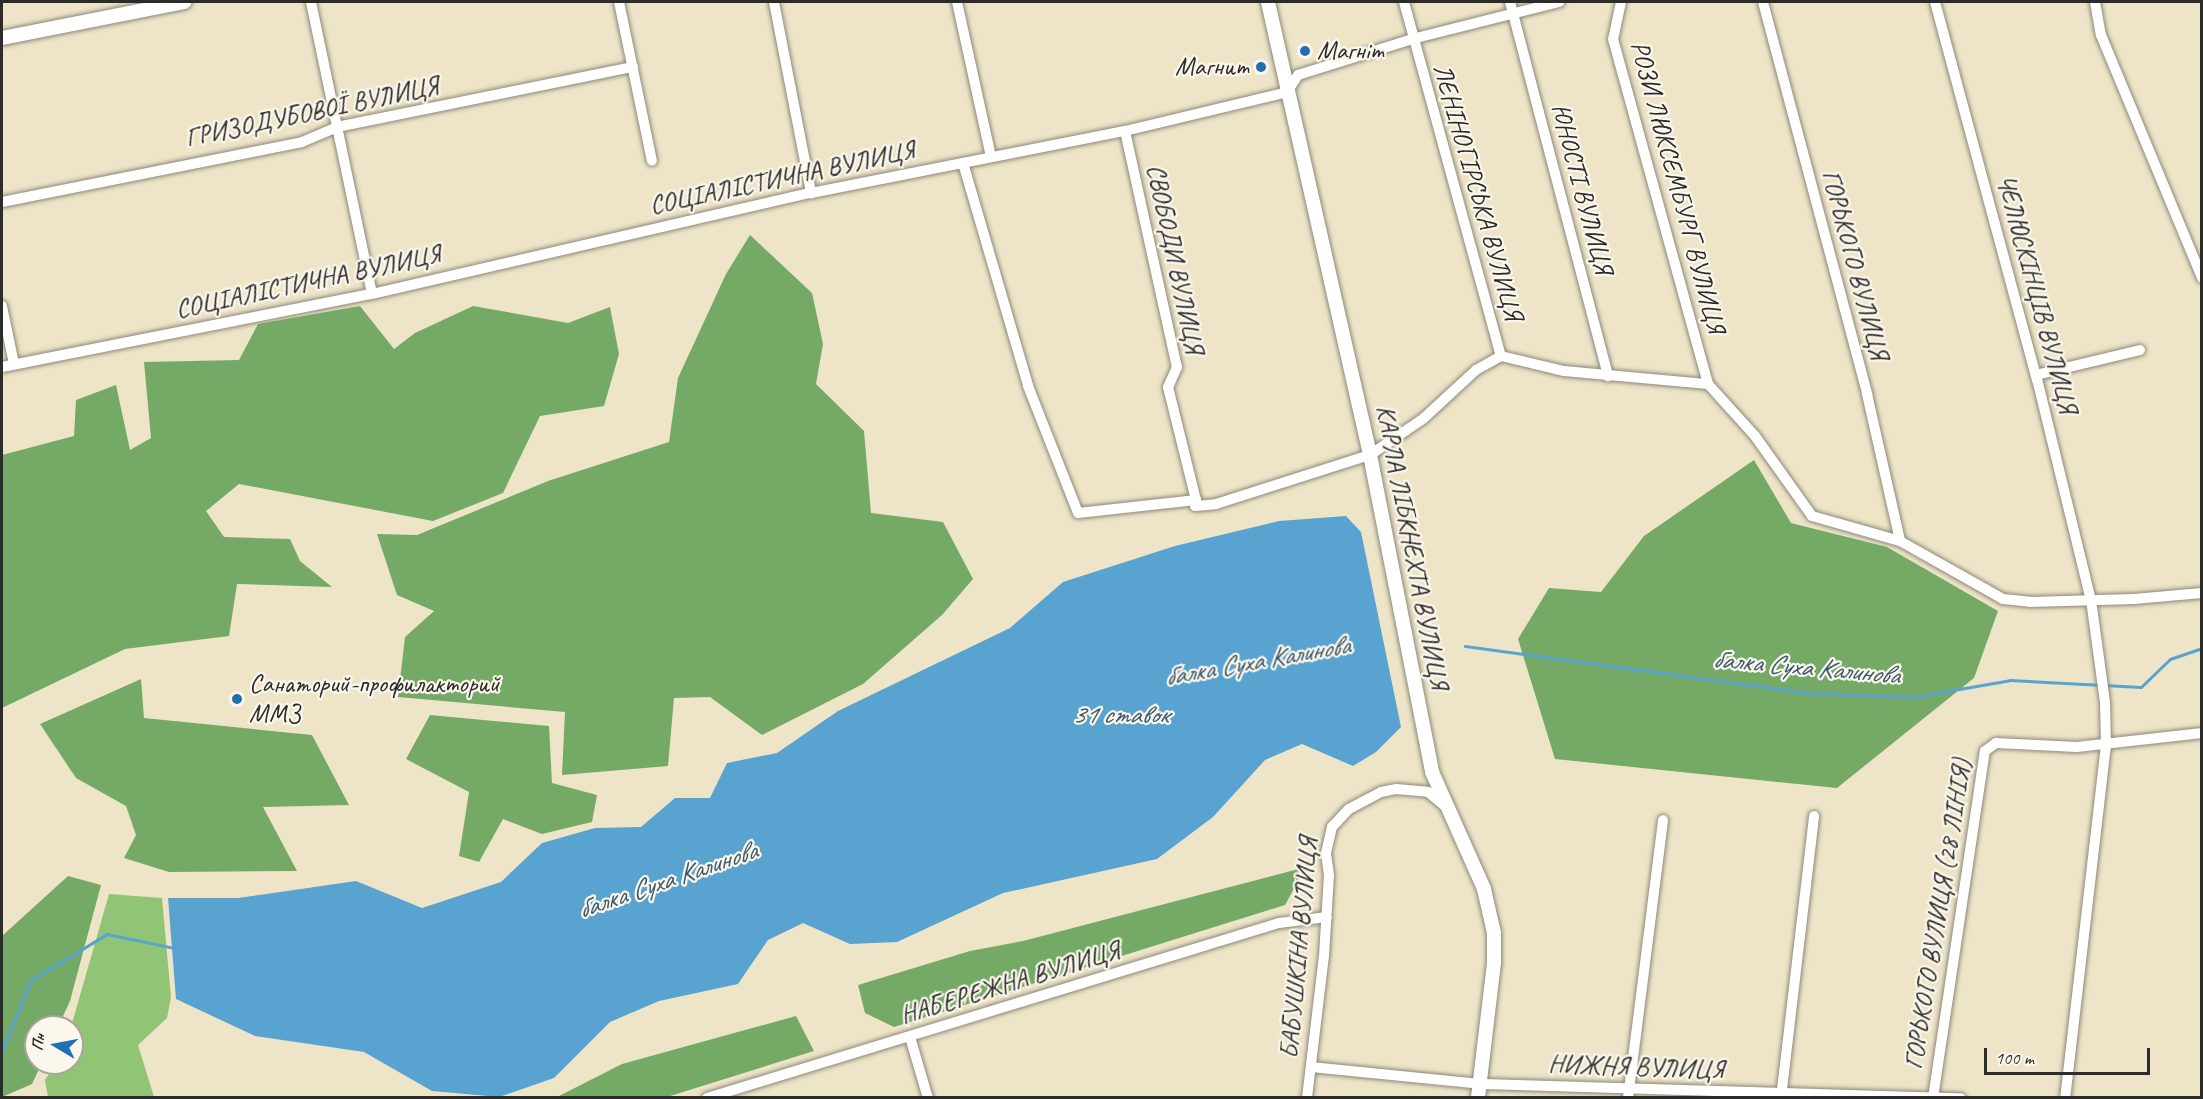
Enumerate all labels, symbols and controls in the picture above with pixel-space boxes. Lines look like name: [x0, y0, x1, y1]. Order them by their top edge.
place label: Магніт: [1317, 35, 1383, 67]
street label: РОЗИ ЛЮКСЕМБУРГ ВУЛИЦЯ: [1624, 39, 1732, 335]
marker: Магніт: [1298, 44, 1312, 58]
place label: Магнит: [1175, 51, 1249, 83]
marker: Магнит: [1254, 60, 1268, 74]
street label: ЛЕНІНОГІРСЬКА ВУЛИЦЯ: [1427, 61, 1529, 323]
street label: ГРИЗОДУБОВОЇ ВУЛИЦЯ: [183, 70, 441, 154]
street label: ЮНОСТІ ВУЛИЦЯ: [1544, 100, 1620, 278]
street label: СОЦІАЛІСТИЧНА ВУЛИЦЯ: [647, 135, 917, 221]
street label: СВОБОДИ ВУЛИЦЯ: [1140, 161, 1210, 357]
street label: ГОРЬКОГО ВУЛИЦЯ: [1815, 167, 1895, 363]
street label: ЧЕЛЮСКІНЦІВ ВУЛИЦЯ: [1990, 171, 2084, 417]
street label: СОЦІАЛІСТИЧНА ВУЛИЦЯ: [173, 239, 443, 325]
street label: КАРЛА ЛІБКНЕХТА ВУЛИЦЯ: [1369, 403, 1455, 691]
water label: балка Суха Калинова: [1160, 628, 1354, 694]
water label: балка Суха Калинова: [1709, 642, 1903, 692]
place label: Санаторий-профилакторий ММЗ: [249, 668, 499, 730]
marker: Санаторий-профилакторий ММЗ: [230, 692, 244, 706]
water label: 31 ставок: [1072, 699, 1168, 731]
street label: ГОРЬКОГО ВУЛИЦЯ (28 ЛIНIЯ): [1898, 757, 1978, 1071]
water label: балка Суха Калинова: [571, 833, 763, 927]
street label: БАБУШКІНА ВУЛИЦЯ: [1274, 837, 1324, 1059]
street label: НАБЕРЕЖНА ВУЛИЦЯ: [898, 935, 1122, 1031]
north arrow: [24, 1015, 84, 1075]
text: Пн: [27, 1032, 50, 1052]
scale bar: [1987, 1036, 2154, 1074]
text: 100 m: [1995, 1047, 2034, 1069]
street label: НИЖНЯ ВУЛИЦЯ: [1548, 1048, 1724, 1086]

